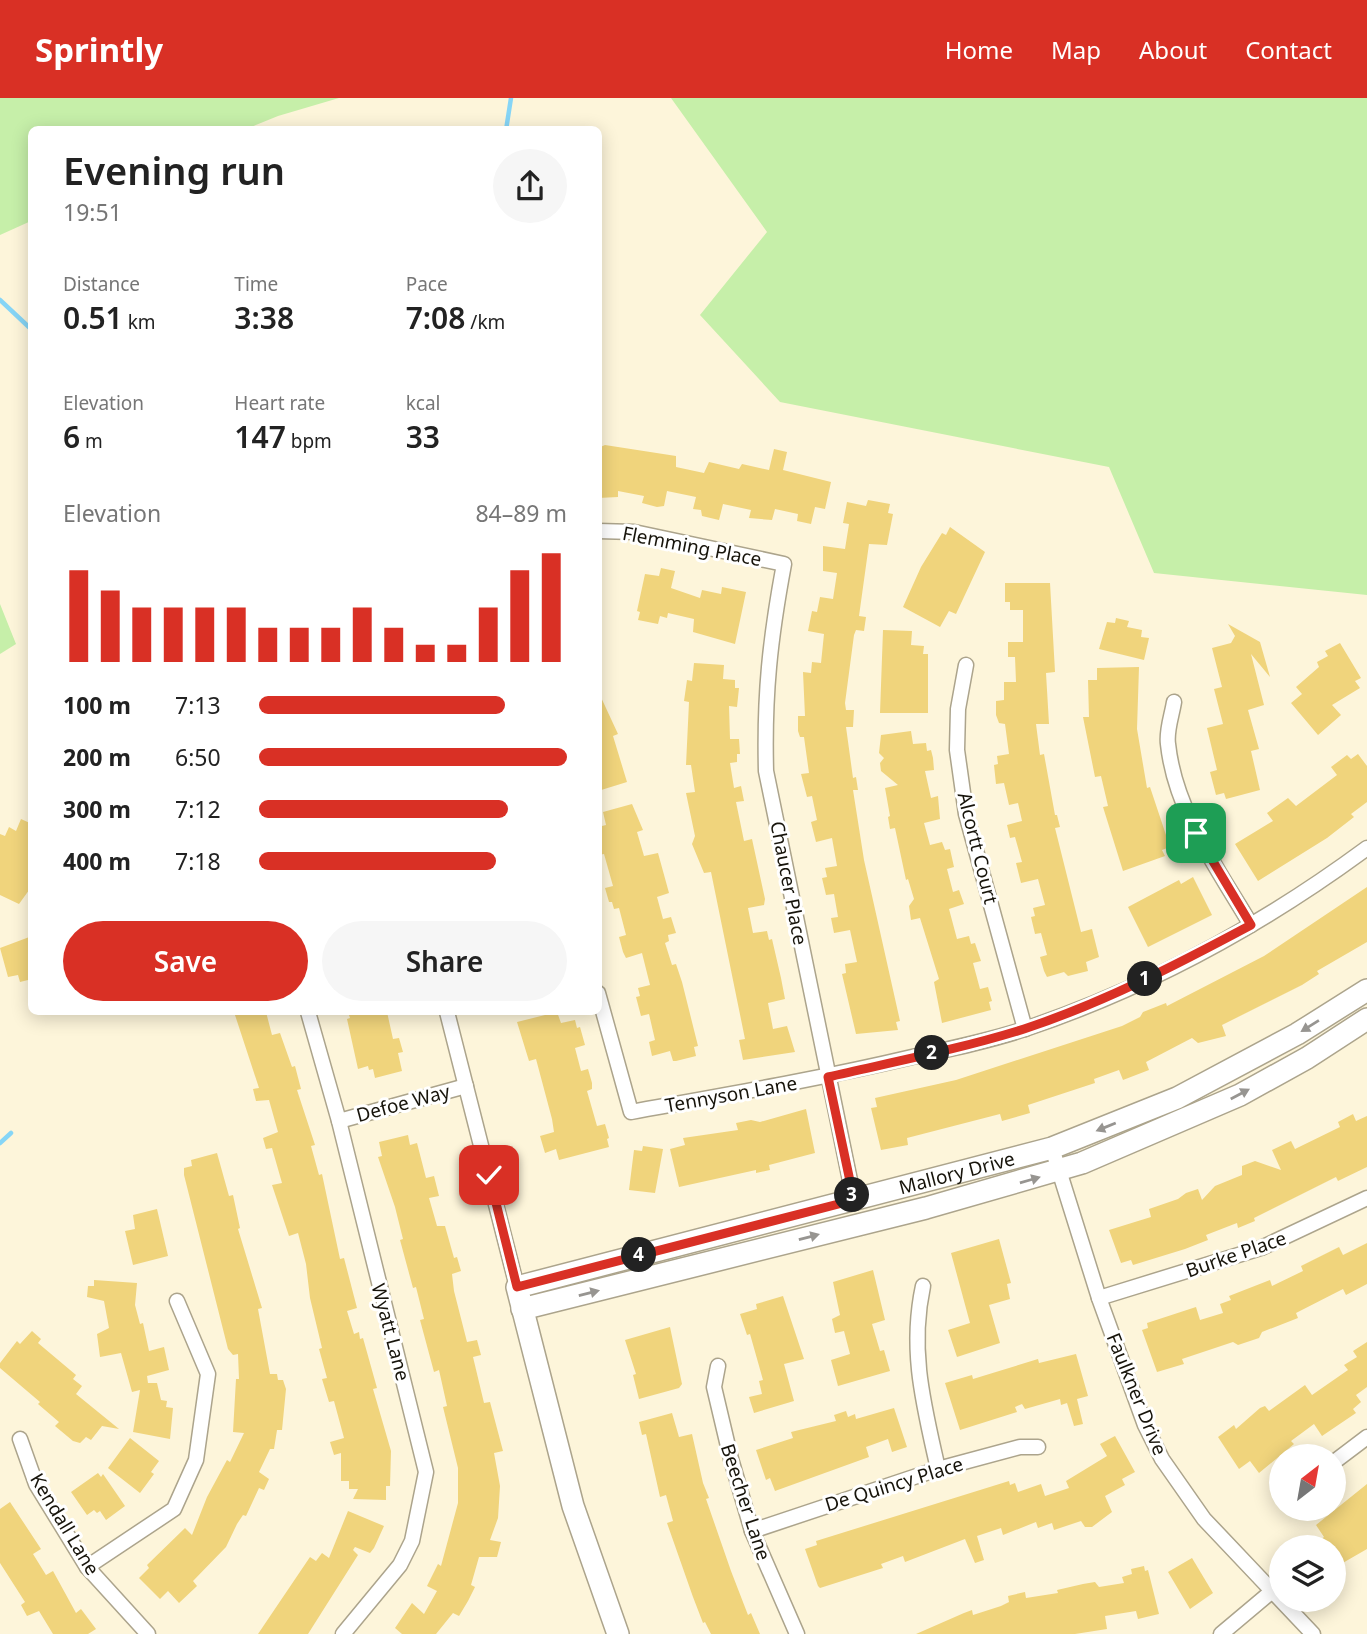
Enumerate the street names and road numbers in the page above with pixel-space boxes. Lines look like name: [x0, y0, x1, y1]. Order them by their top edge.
street label: Flemming Place: [620, 520, 764, 572]
street label: Alcortt Court: [952, 789, 1004, 907]
street label: Chaucer Place: [764, 819, 814, 947]
street label: Tennyson Lane: [663, 1070, 799, 1118]
street label: Defoe Way: [353, 1078, 453, 1128]
street label: Mallory Drive: [896, 1145, 1017, 1200]
street label: Burke Place: [1182, 1225, 1290, 1283]
street label: Wyatt Lane: [366, 1280, 416, 1384]
street label: Faulkner Drive: [1101, 1329, 1173, 1459]
street label: Beecher Lane: [715, 1440, 777, 1564]
street label: De Quincy Place: [822, 1451, 966, 1517]
street label: Kendall Lane: [24, 1468, 106, 1580]

